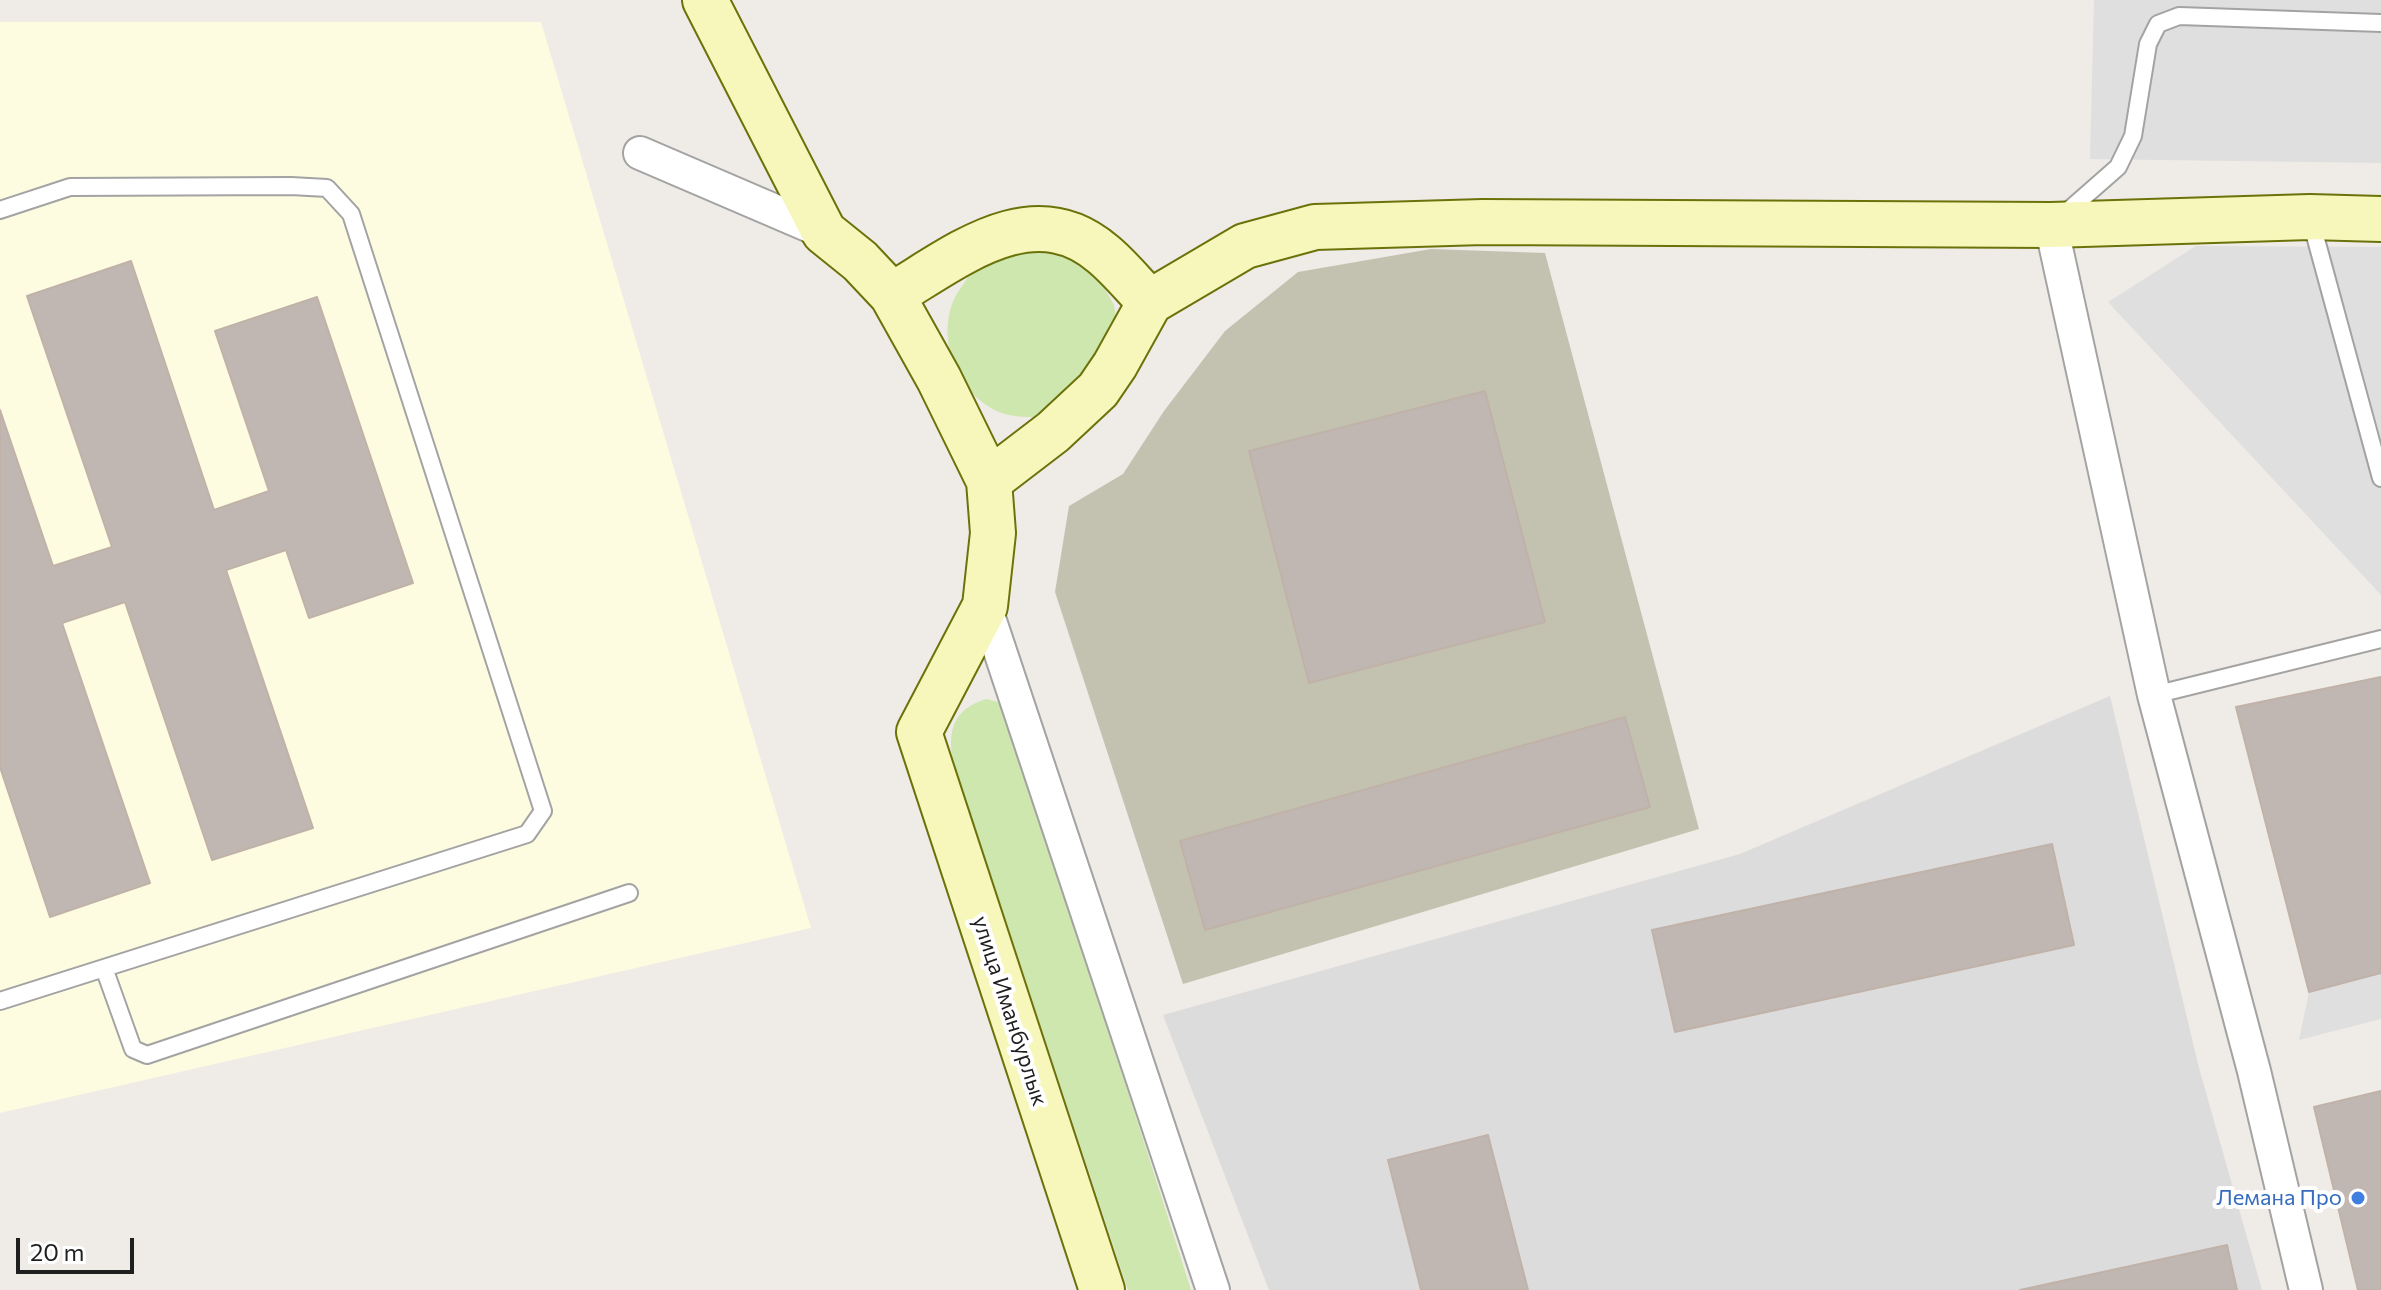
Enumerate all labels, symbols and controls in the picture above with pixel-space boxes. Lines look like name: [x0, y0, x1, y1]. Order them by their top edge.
street label: улица Иманбурлык: [967, 913, 1053, 1109]
place label: Лемана Про: [2216, 1185, 2342, 1211]
marker: Лемана Про: [2349, 1189, 2367, 1207]
scale bar: [20, 1222, 138, 1272]
text: 20 m: [30, 1237, 84, 1266]

